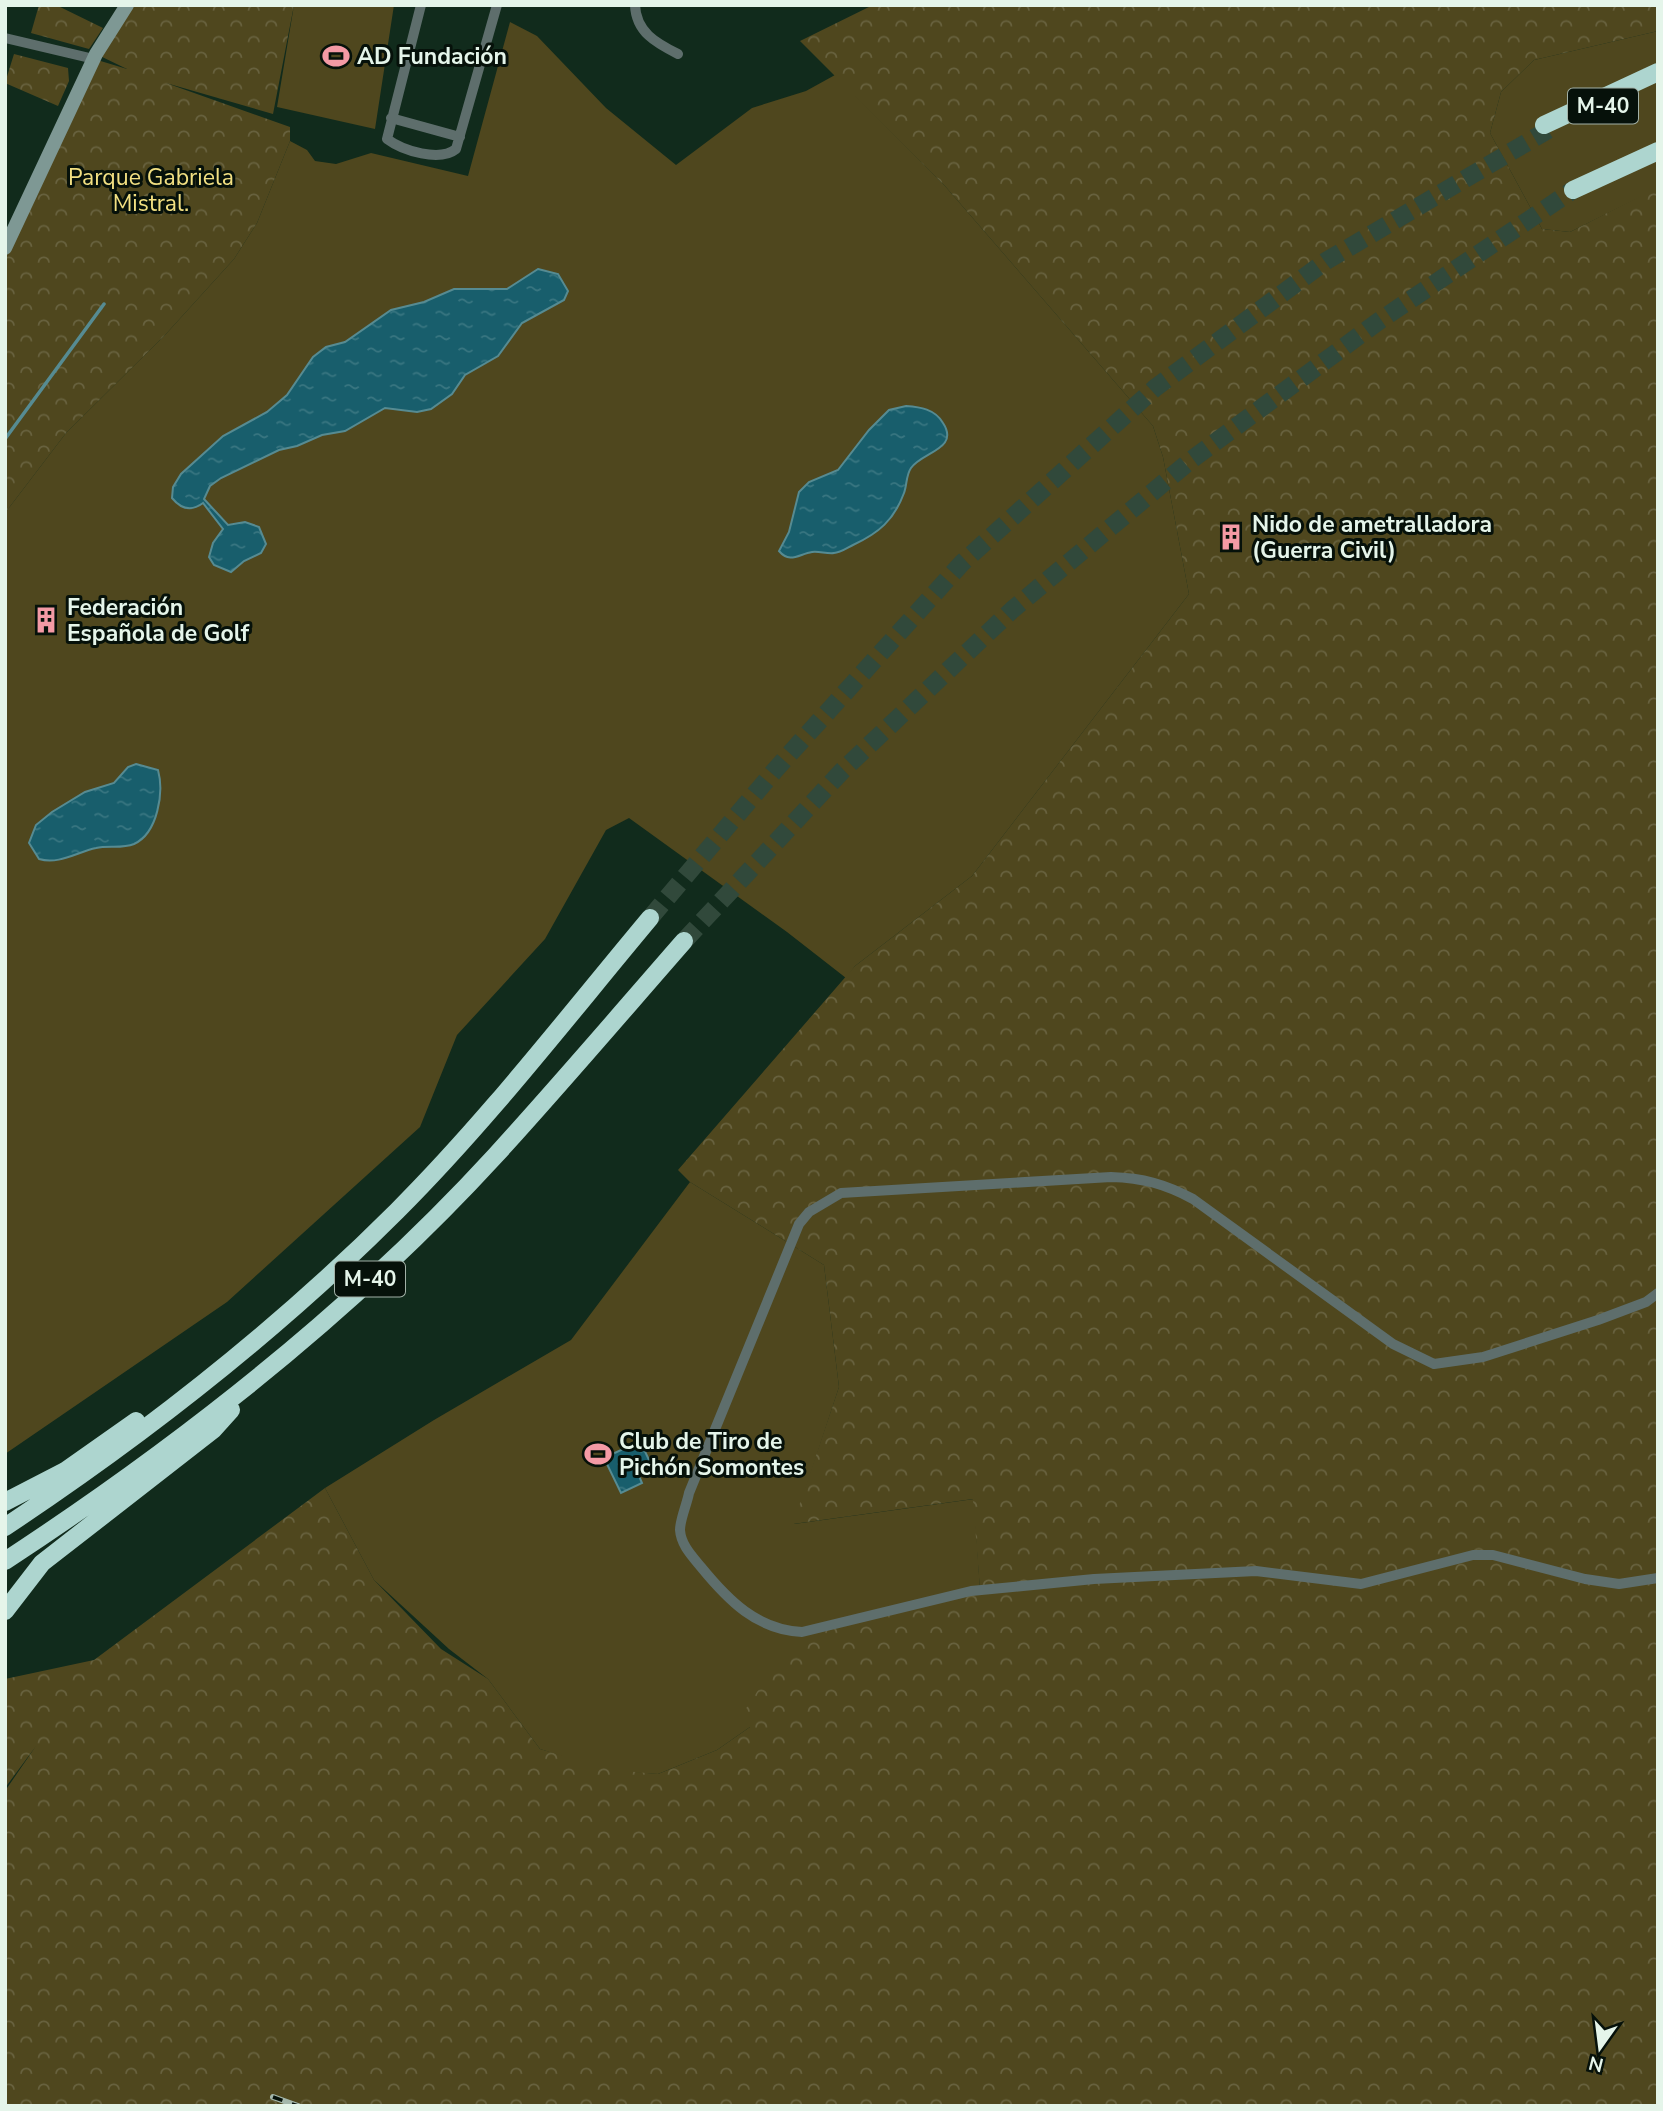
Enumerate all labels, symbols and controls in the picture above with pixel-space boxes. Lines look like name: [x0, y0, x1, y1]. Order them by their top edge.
sports icon: AD Fundación: [321, 41, 351, 71]
place label: AD Fundación: [357, 41, 507, 72]
road number: M-40: [1568, 88, 1638, 124]
park label: Parque Gabriela Mistral.: [68, 162, 234, 219]
place label: Nido de ametralladora (Guerra Civil): [1252, 509, 1492, 566]
building icon: Nido de ametralladora (Guerra Civil): [1216, 522, 1246, 552]
place label: Federación Española de Golf: [67, 592, 250, 649]
building icon: Federación Española de Golf: [31, 605, 61, 635]
road number: M-40: [335, 1262, 405, 1296]
place label: Club de Tiro de Pichón Somontes: [619, 1426, 804, 1483]
sports icon: Club de Tiro de Pichón Somontes: [583, 1439, 613, 1469]
north arrow: [1565, 2013, 1635, 2083]
text: N: [1586, 2049, 1606, 2078]

